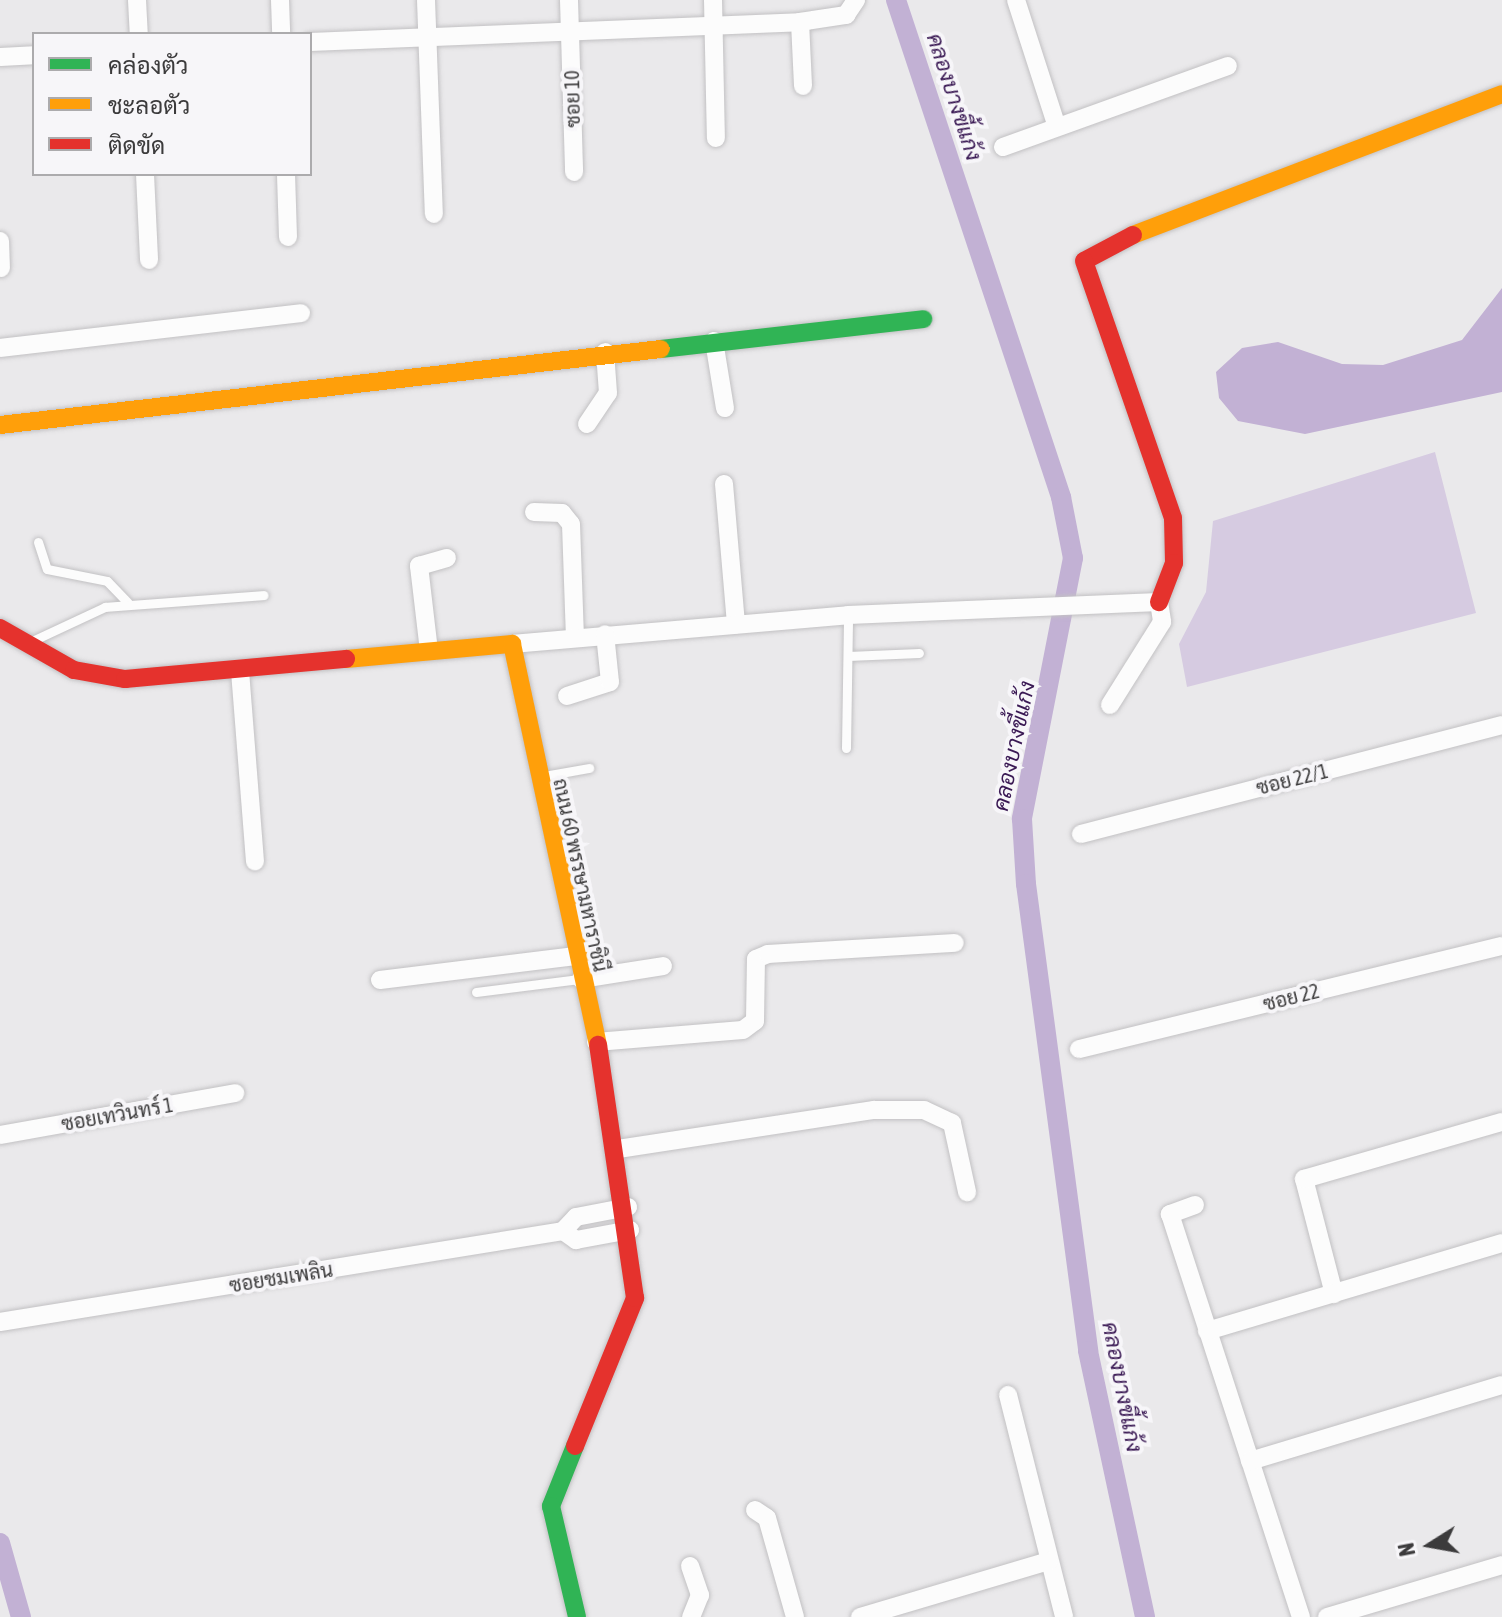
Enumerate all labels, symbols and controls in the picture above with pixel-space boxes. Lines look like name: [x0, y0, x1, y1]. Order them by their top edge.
water label: คลองบางขี้แก้ง: [921, 30, 987, 164]
legend: [32, 32, 312, 176]
text: คล่องตัว: [108, 52, 188, 79]
street label: ซอย 10: [560, 70, 584, 128]
text: ชะลอตัว: [108, 92, 190, 119]
text: ติดขัด: [108, 132, 165, 159]
water label: คลองบางขี้แก้ง: [987, 679, 1041, 813]
street label: ซอย 22/1: [1254, 759, 1330, 799]
street label: ถนน 60 พรรษามหาราชินี: [549, 776, 613, 974]
street label: ซอย 22: [1260, 978, 1322, 1016]
street label: ซอยเทวินทร์ 1: [59, 1092, 175, 1136]
street label: ซอยชมเพลิน: [227, 1257, 335, 1297]
water label: คลองบางขี้แก้ง: [1096, 1320, 1148, 1454]
north arrow: [1390, 1505, 1470, 1585]
text: N: [1392, 1541, 1420, 1558]

